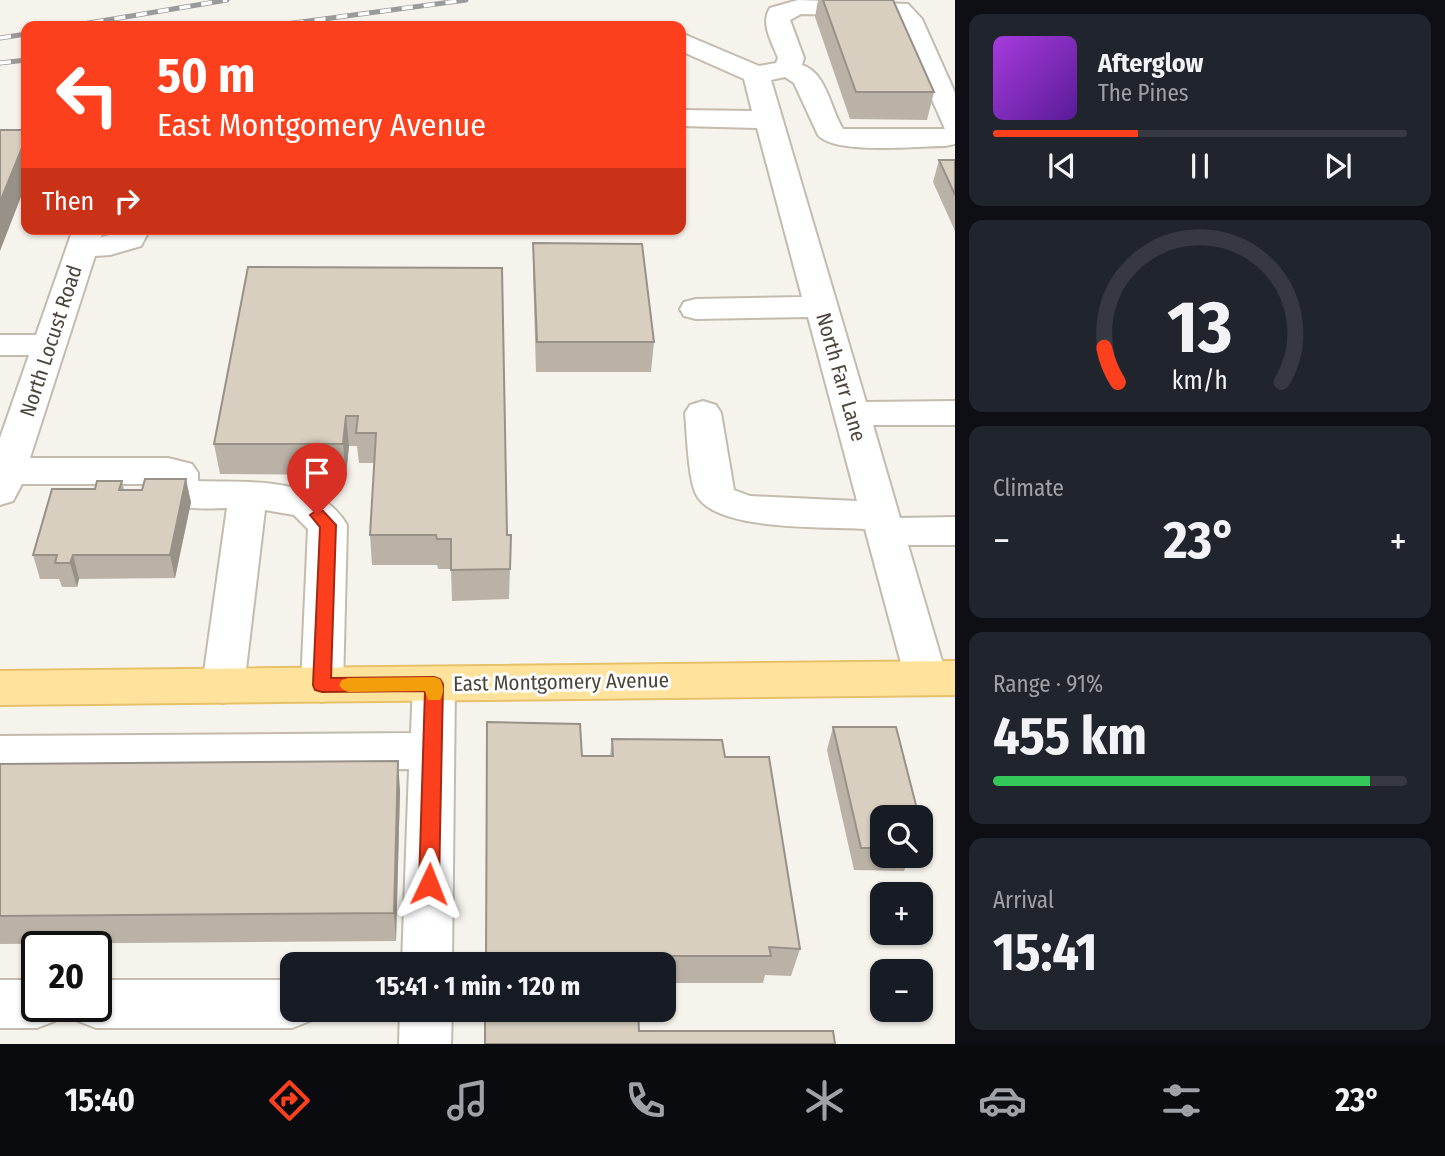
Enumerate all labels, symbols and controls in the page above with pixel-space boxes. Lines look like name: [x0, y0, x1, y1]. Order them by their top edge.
text: 50 m: [157, 46, 255, 105]
text: Afterglow: [1098, 48, 1203, 79]
icon: left: [42, 49, 133, 140]
text: The Pines: [1098, 79, 1189, 107]
text: East Montgomery Avenue: [157, 106, 486, 144]
icon: previous: [1043, 147, 1081, 185]
icon: pause: [1181, 147, 1219, 185]
icon: next: [1319, 147, 1357, 185]
icon: right: [108, 182, 146, 220]
text: Then: [42, 186, 94, 217]
street label: North Locust Road: [14, 262, 88, 420]
text: 13: [1167, 284, 1233, 371]
street label: North Farr Lane: [810, 310, 872, 444]
text: km/h: [1172, 366, 1228, 396]
pin: [287, 443, 347, 515]
icon: arrive: [298, 454, 336, 492]
text: Climate: [993, 474, 1064, 502]
text: 23°: [1163, 509, 1236, 572]
text: −: [993, 518, 1010, 564]
text: +: [1390, 518, 1407, 564]
street label: East Montgomery Avenue: [453, 667, 669, 697]
text: Range · 91%: [993, 670, 1103, 698]
text: 455 km: [993, 705, 1147, 768]
map controls: [870, 805, 933, 1022]
button: search: [870, 805, 933, 868]
position arrow: [392, 847, 466, 921]
button: +: [870, 882, 933, 945]
text: Arrival: [993, 886, 1054, 914]
text: 15:41: [993, 921, 1097, 984]
speed limit sign: 20: [21, 931, 112, 1022]
button: −: [870, 959, 933, 1022]
text: 15:41 · 1 min · 120 m: [376, 971, 580, 1002]
icon: directions: [265, 1076, 314, 1125]
icon: music: [443, 1076, 492, 1125]
icon: phone: [621, 1076, 670, 1125]
icon: climate: [800, 1076, 849, 1125]
icon: car: [978, 1076, 1027, 1125]
icon: filters: [1157, 1076, 1206, 1125]
text: 15:40: [65, 1081, 135, 1119]
text: 23°: [1335, 1081, 1380, 1119]

